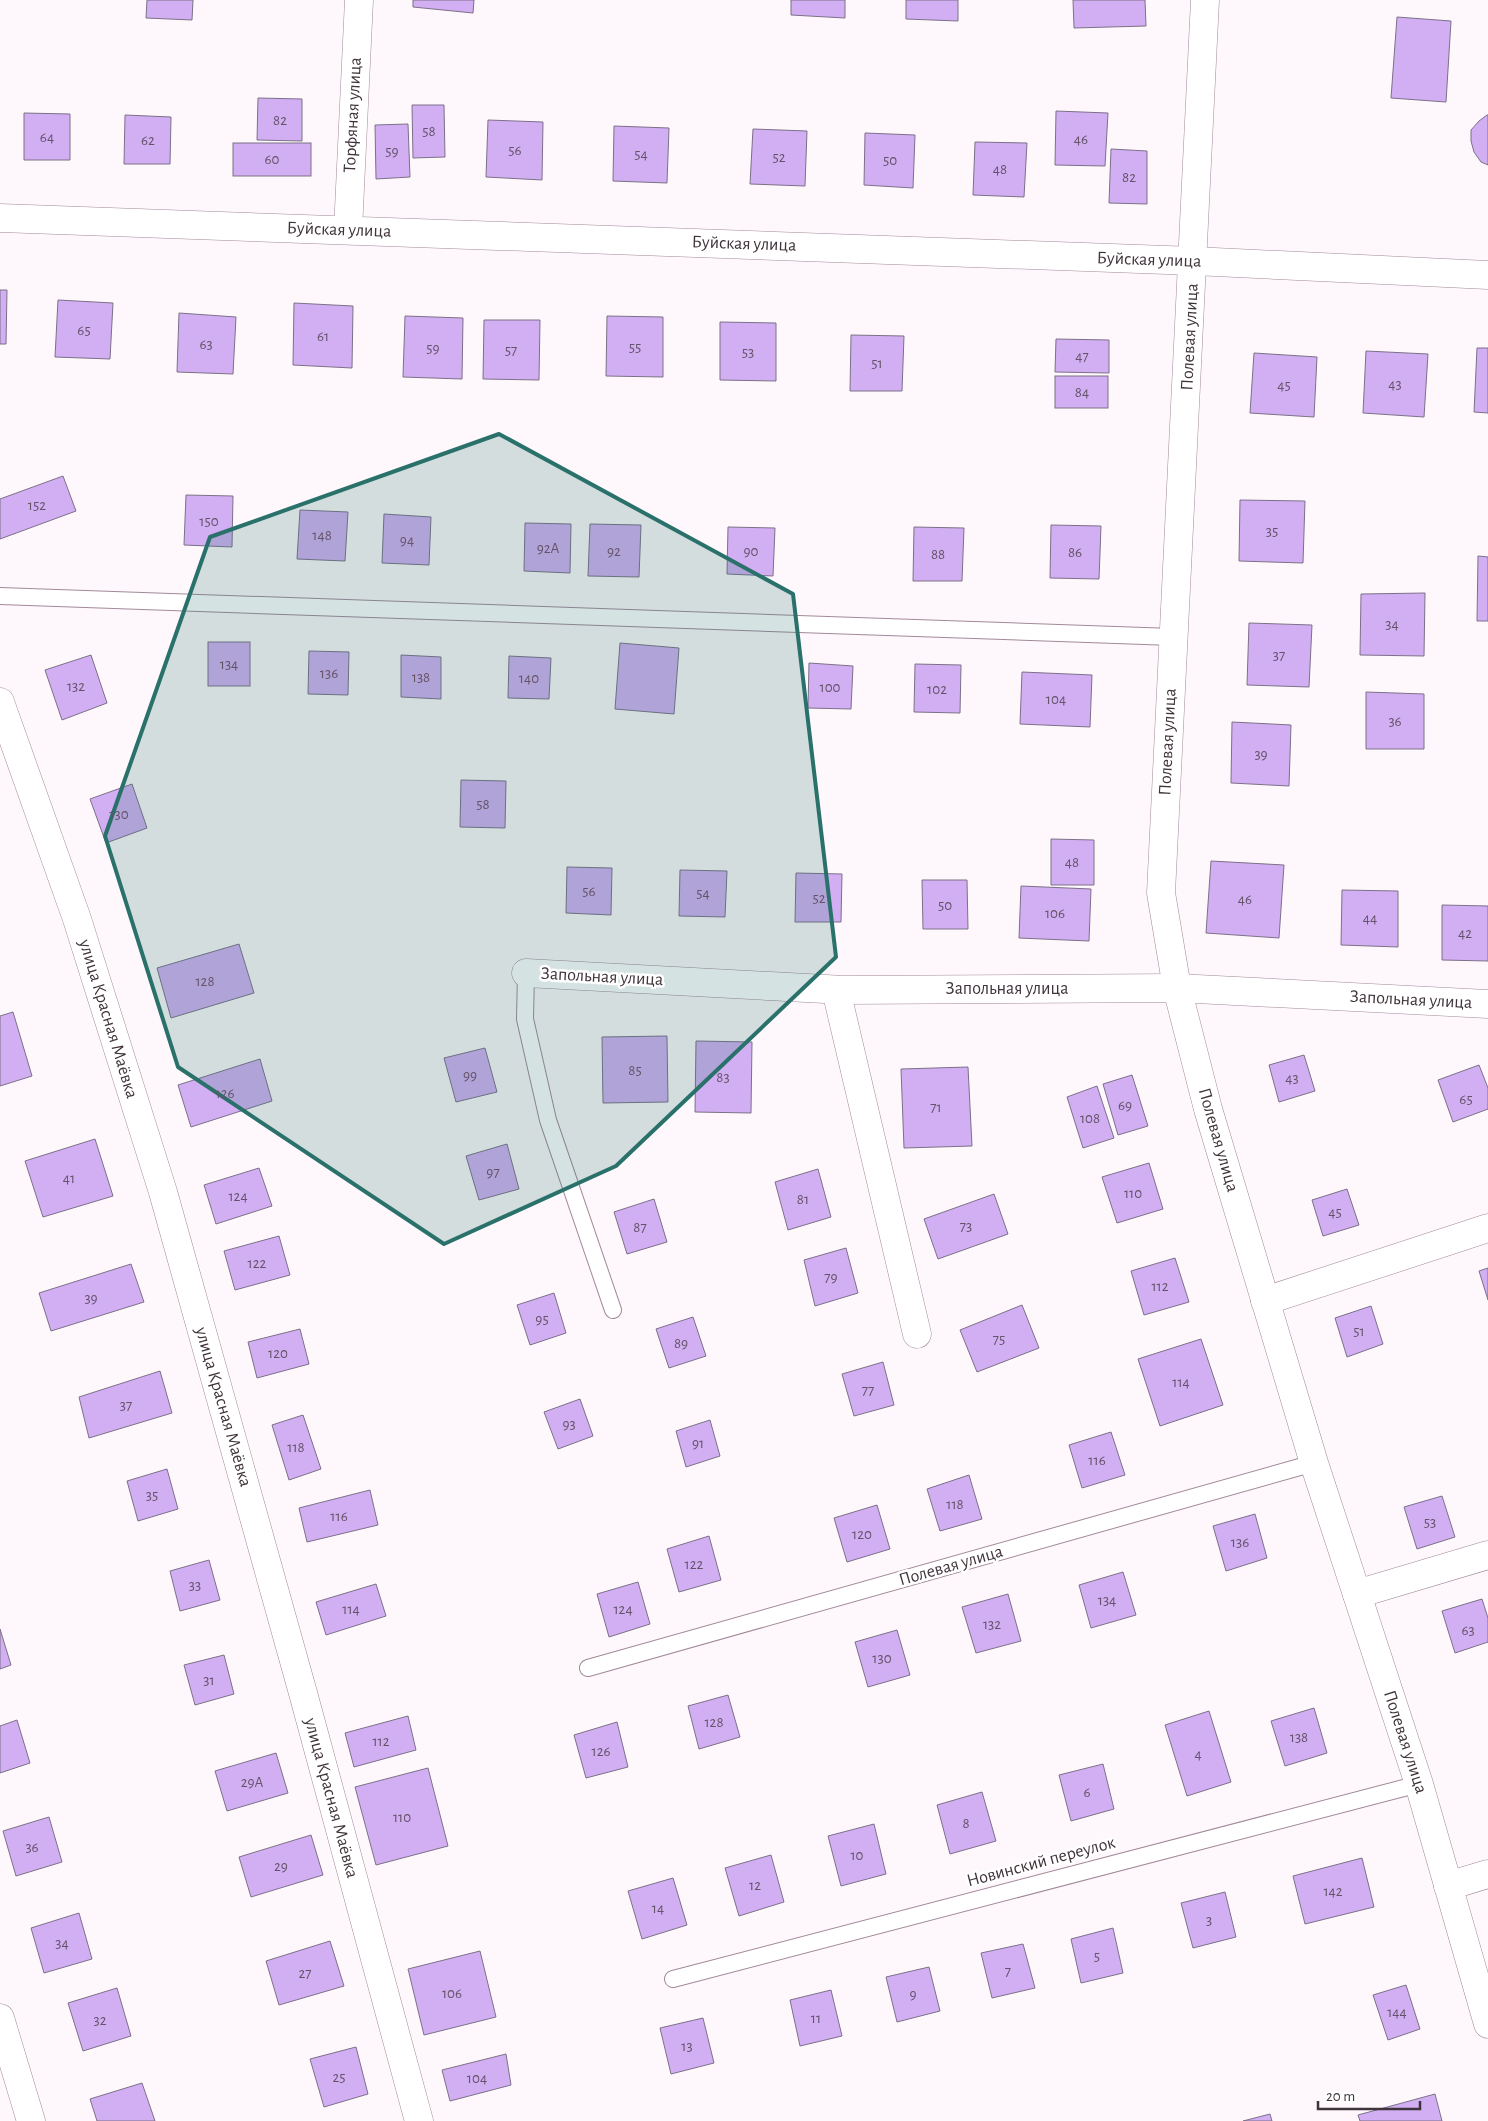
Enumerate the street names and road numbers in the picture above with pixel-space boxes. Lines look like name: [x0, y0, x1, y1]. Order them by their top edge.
street label: Торфяная улица: [341, 57, 365, 173]
street label: Буйская улица: [286, 219, 392, 241]
street label: Буйская улица: [691, 233, 797, 255]
street label: Буйская улица: [1096, 249, 1202, 271]
street label: Полевая улица: [1178, 283, 1202, 391]
street label: Полевая улица: [1156, 688, 1180, 796]
street label: улица Красная Маёвка: [75, 937, 141, 1100]
street label: Запольная улица: [540, 965, 664, 989]
street label: Запольная улица: [946, 980, 1068, 998]
street label: Запольная улица: [1349, 988, 1473, 1012]
street label: Полевая улица: [1195, 1086, 1241, 1194]
street label: улица Красная Маёвка: [191, 1324, 254, 1489]
street label: Полевая улица: [897, 1543, 1005, 1589]
street label: Полевая улица: [1380, 1688, 1430, 1796]
street label: улица Красная Маёвка: [301, 1715, 361, 1880]
street label: Новинский переулок: [965, 1833, 1118, 1890]

